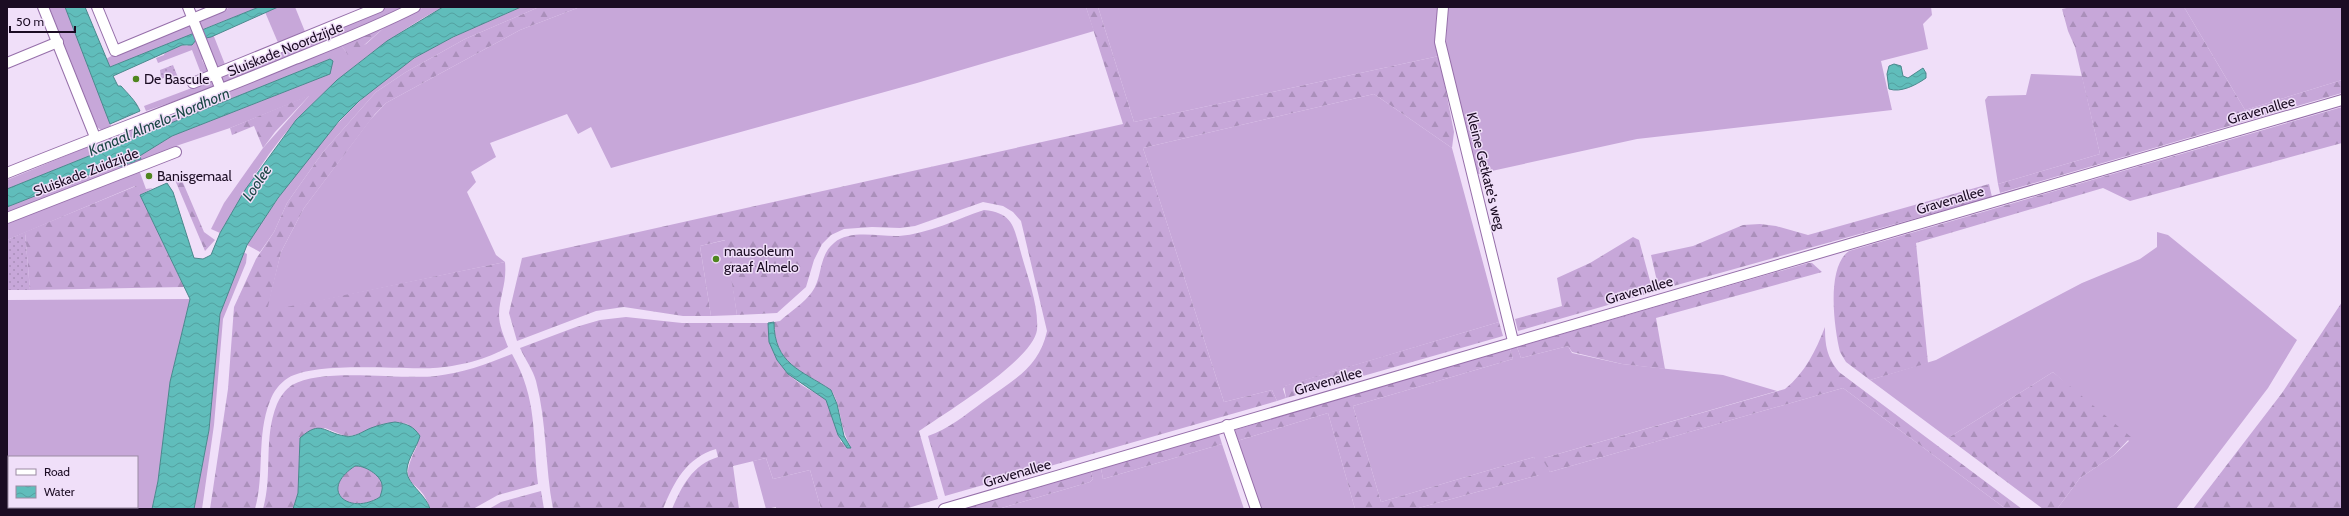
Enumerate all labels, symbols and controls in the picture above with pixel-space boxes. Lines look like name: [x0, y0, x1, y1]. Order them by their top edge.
scale bar: [10, 8, 75, 34]
text: 50 m: [16, 14, 44, 29]
street label: Sluiskade Noordzijde: [225, 18, 345, 80]
place label: De Bascule: [144, 70, 209, 88]
marker: De Bascule: [131, 74, 141, 84]
water label: Kanaal Almelo-Nordhorn: [86, 84, 232, 160]
street label: Gravenallee: [2225, 92, 2297, 128]
street label: Kleine Getkate's weg: [1463, 110, 1510, 233]
street label: Sluiskade Zuidzijde: [31, 144, 141, 200]
water label: Loolee: [239, 162, 276, 204]
place label: Banisgemaal: [157, 167, 233, 185]
marker: Banisgemaal: [144, 171, 154, 181]
street label: Gravenallee: [1914, 182, 1986, 218]
place label: mausoleum graaf Almelo: [724, 242, 799, 276]
marker: mausoleum graaf Almelo: [711, 254, 721, 264]
street label: Gravenallee: [1603, 272, 1675, 308]
street label: Gravenallee: [1292, 363, 1364, 399]
street label: Gravenallee: [981, 455, 1053, 491]
legend: [8, 456, 138, 508]
text: Road: [44, 464, 70, 479]
text: Water: [44, 484, 75, 499]

